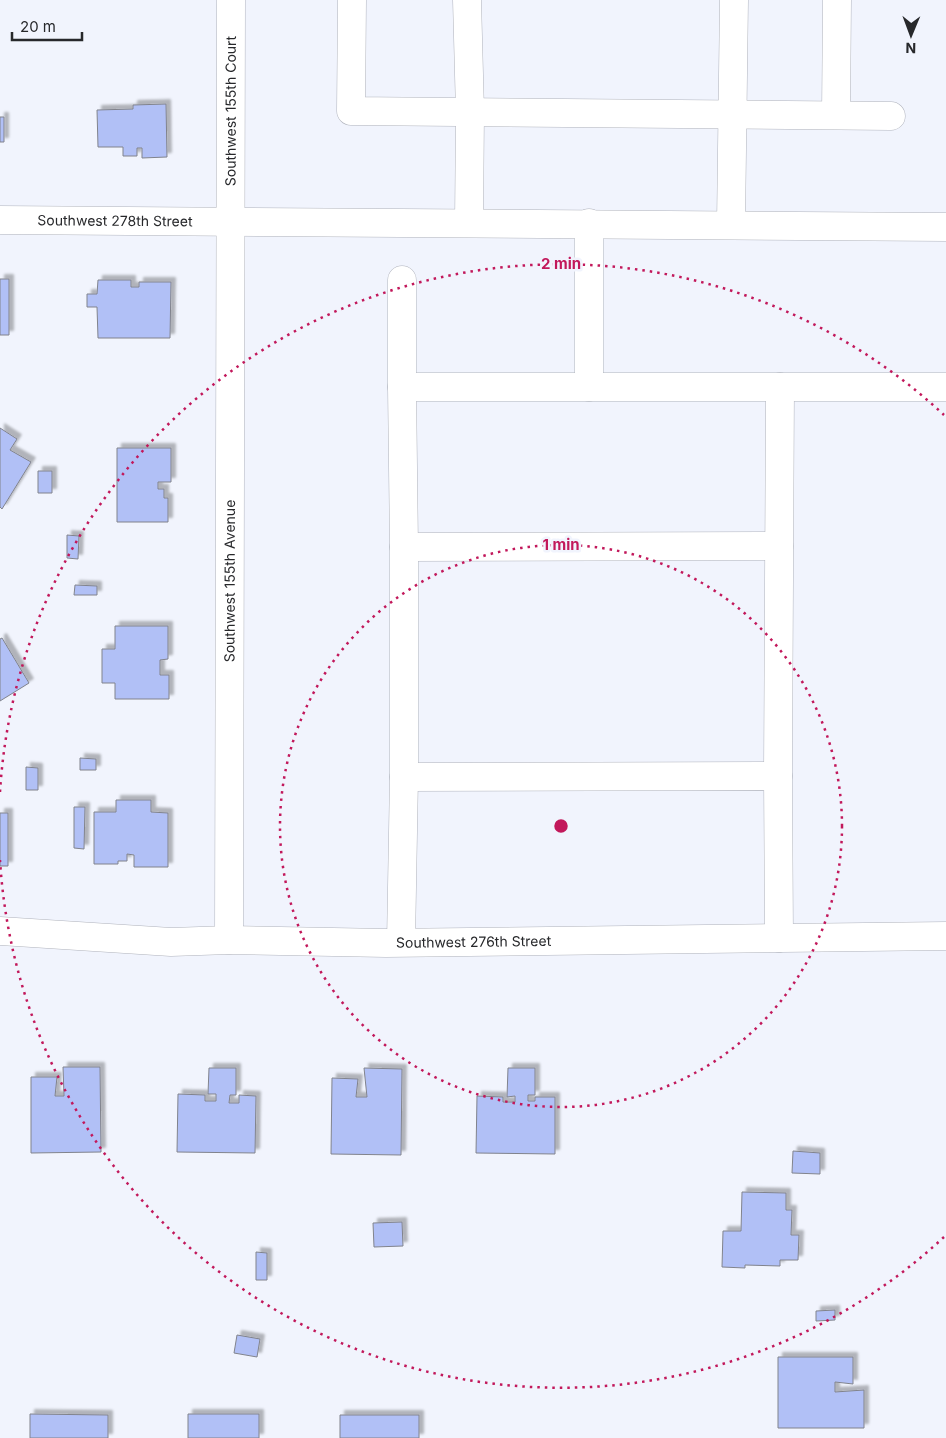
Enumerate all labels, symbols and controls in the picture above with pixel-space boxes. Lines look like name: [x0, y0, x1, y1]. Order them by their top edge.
scale bar: [12, 10, 82, 42]
north arrow: [886, 10, 936, 60]
text: 20 m: [20, 17, 56, 36]
street label: Southwest 155th Court: [222, 35, 239, 186]
text: N: [905, 40, 916, 57]
street label: Southwest 278th Street: [37, 211, 193, 229]
text: 2 min: [541, 254, 581, 273]
street label: Southwest 155th Avenue: [221, 500, 238, 662]
text: 1 min: [542, 535, 580, 554]
centre of rings: [552, 817, 570, 835]
street label: Southwest 276th Street: [396, 932, 552, 951]

